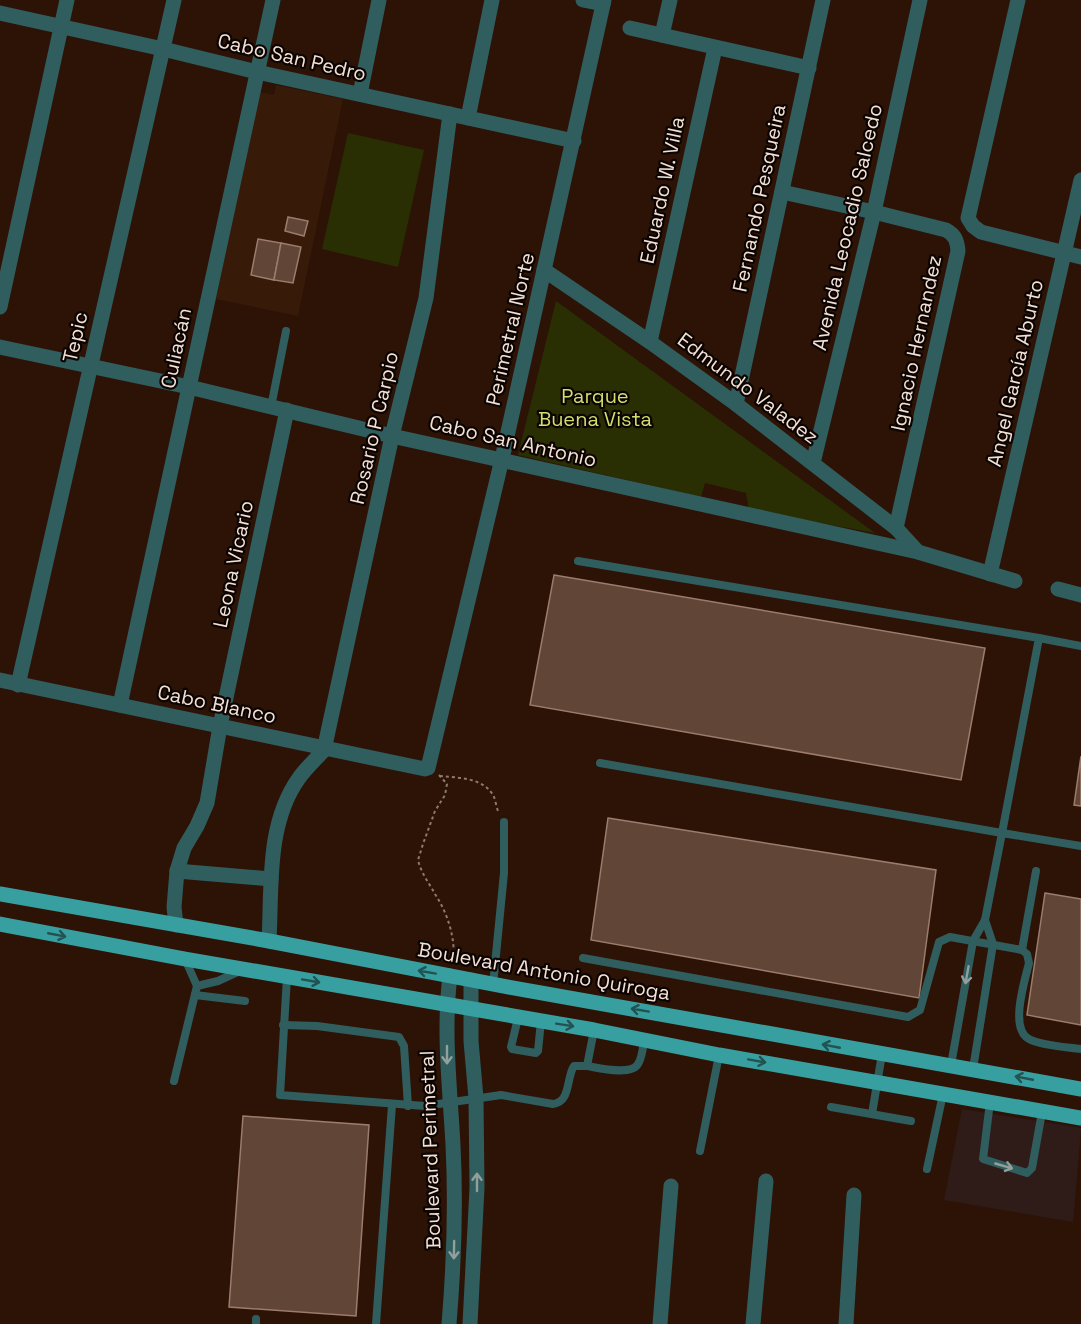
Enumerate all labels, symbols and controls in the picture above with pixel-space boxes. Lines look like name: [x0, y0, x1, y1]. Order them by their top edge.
street label: Cabo San Pedro: [215, 27, 369, 87]
street label: Avenida Leocadio Salcedo: [806, 101, 888, 353]
street label: Fernando Pesqueira: [726, 102, 792, 294]
street label: Eduardo W. Villa: [634, 114, 690, 266]
street label: Perimetral Norte: [480, 250, 540, 408]
street label: Ignacio Hernandez: [885, 253, 947, 433]
street label: Angel García Aburto: [981, 277, 1049, 469]
street label: Culiacán: [155, 305, 197, 391]
street label: Tepic: [57, 309, 93, 365]
street label: Edmundo Valadez: [672, 327, 824, 449]
street label: Rosario P Carpio: [344, 349, 404, 507]
park label: Parque Buena Vista: [538, 383, 652, 432]
street label: Cabo San Antonio: [427, 409, 599, 473]
street label: Leona Vicario: [207, 498, 259, 630]
street label: Cabo Blanco: [155, 679, 279, 729]
one-way arrow: [47, 930, 67, 941]
street label: Boulevard Antonio Quiroga: [416, 936, 672, 1006]
one-way arrow: [961, 965, 972, 985]
one-way arrow: [418, 966, 437, 977]
one-way arrow: [301, 976, 321, 987]
one-way arrow: [630, 1004, 650, 1015]
one-way arrow: [555, 1020, 575, 1031]
one-way arrow: [822, 1040, 842, 1051]
one-way arrow: [441, 1044, 453, 1064]
street label: Boulevard Perimetral: [414, 1050, 446, 1250]
one-way arrow: [747, 1056, 766, 1067]
one-way arrow: [1014, 1072, 1034, 1083]
one-way arrow: [994, 1161, 1013, 1172]
one-way arrow: [471, 1172, 483, 1192]
one-way arrow: [448, 1239, 460, 1259]

